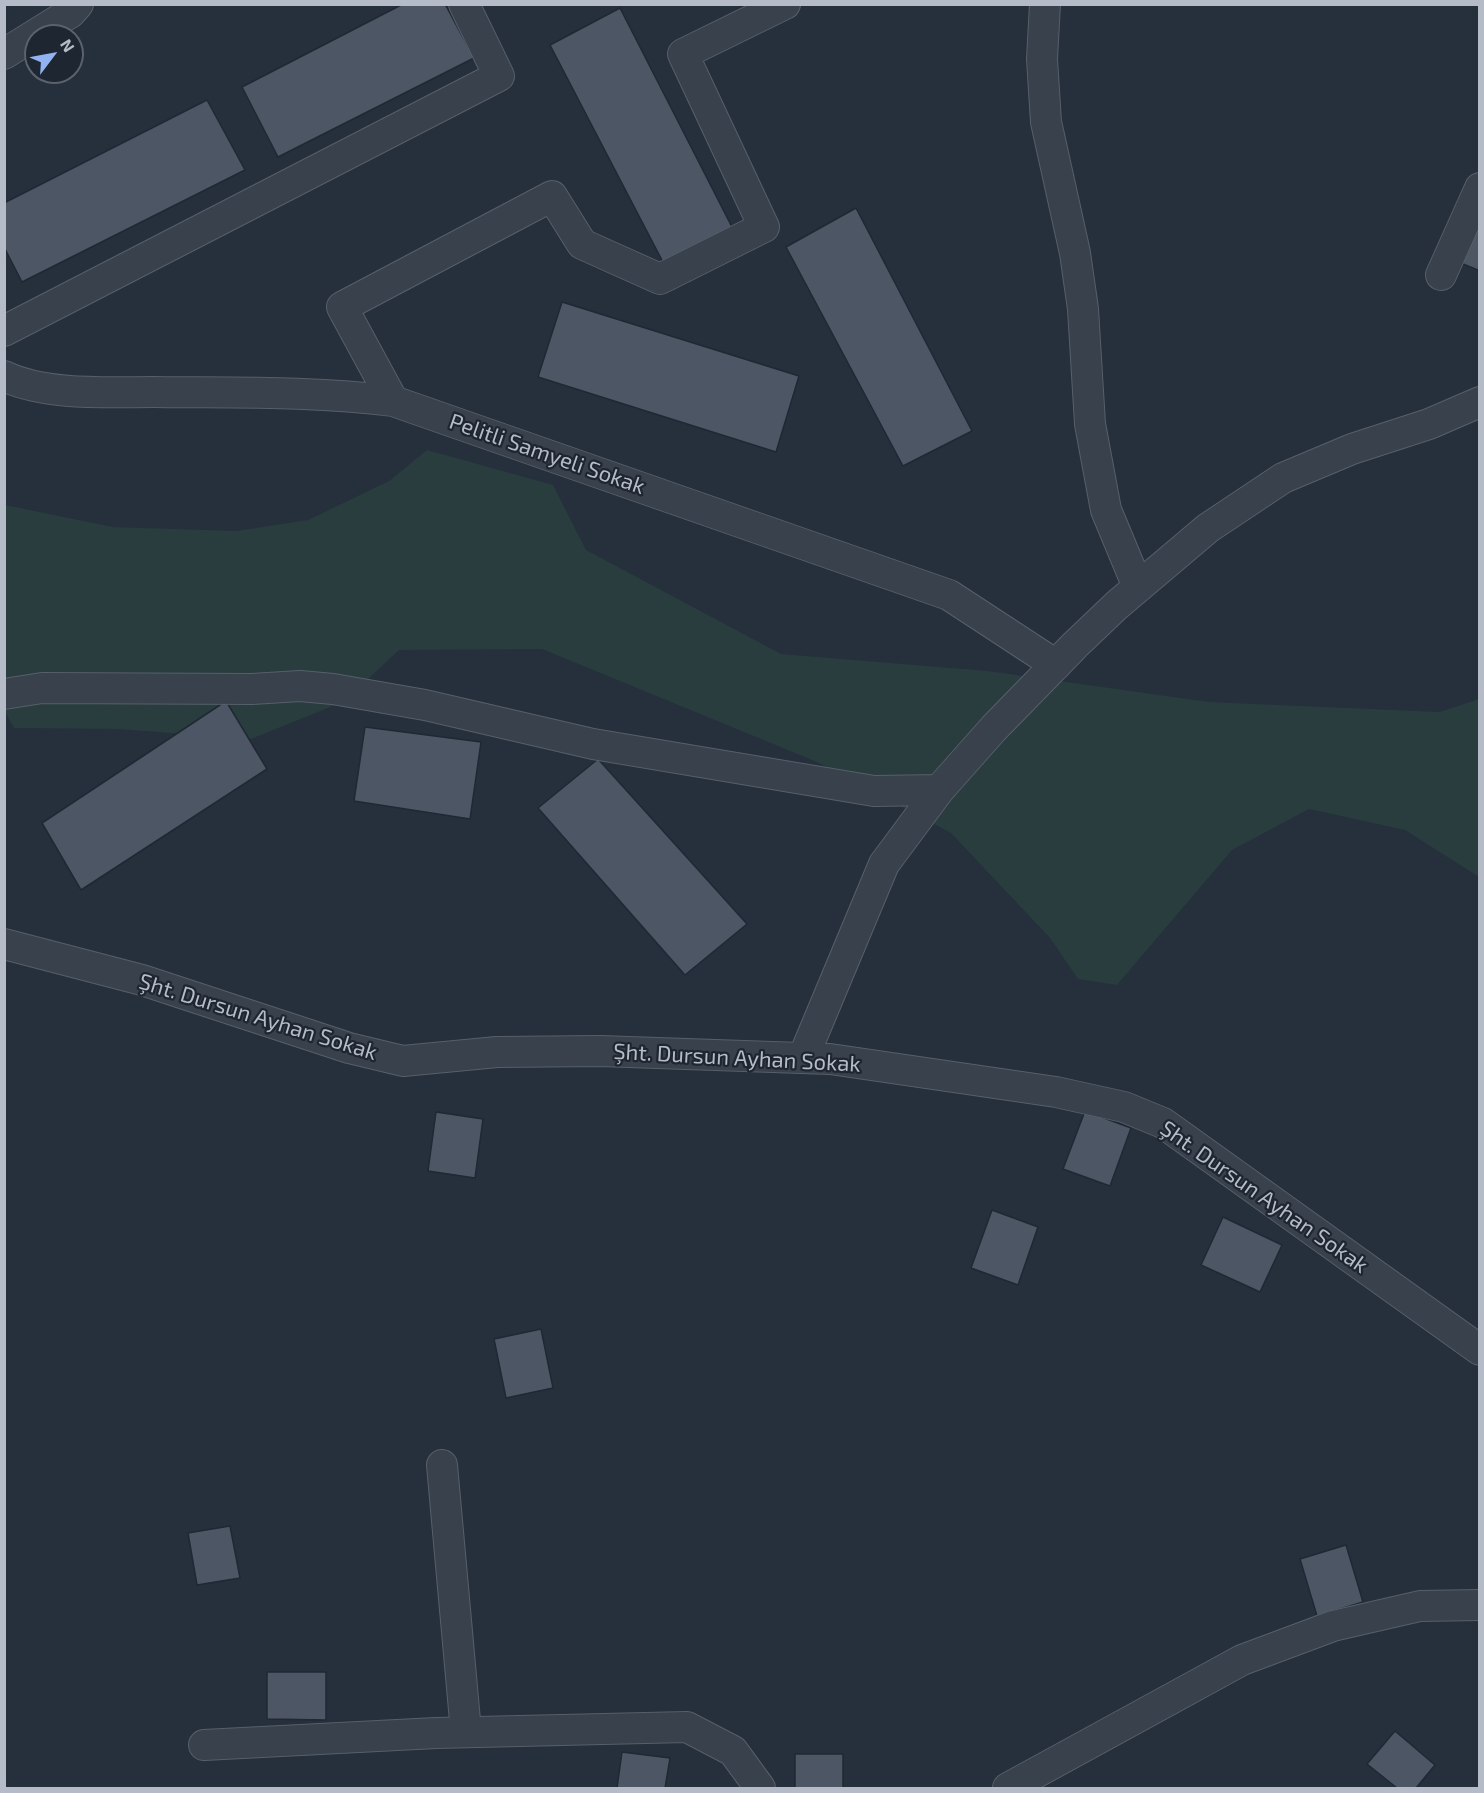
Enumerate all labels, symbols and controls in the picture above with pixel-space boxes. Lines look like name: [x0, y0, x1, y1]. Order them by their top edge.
north arrow: [24, 24, 84, 84]
text: N: [57, 35, 79, 55]
street label: Pelitli Samyeli Sokak: [446, 408, 648, 500]
street label: Şht. Dursun Ayhan Sokak: [136, 968, 380, 1066]
street label: Şht. Dursun Ayhan Sokak: [613, 1038, 861, 1078]
street label: Şht. Dursun Ayhan Sokak: [1155, 1115, 1373, 1279]

